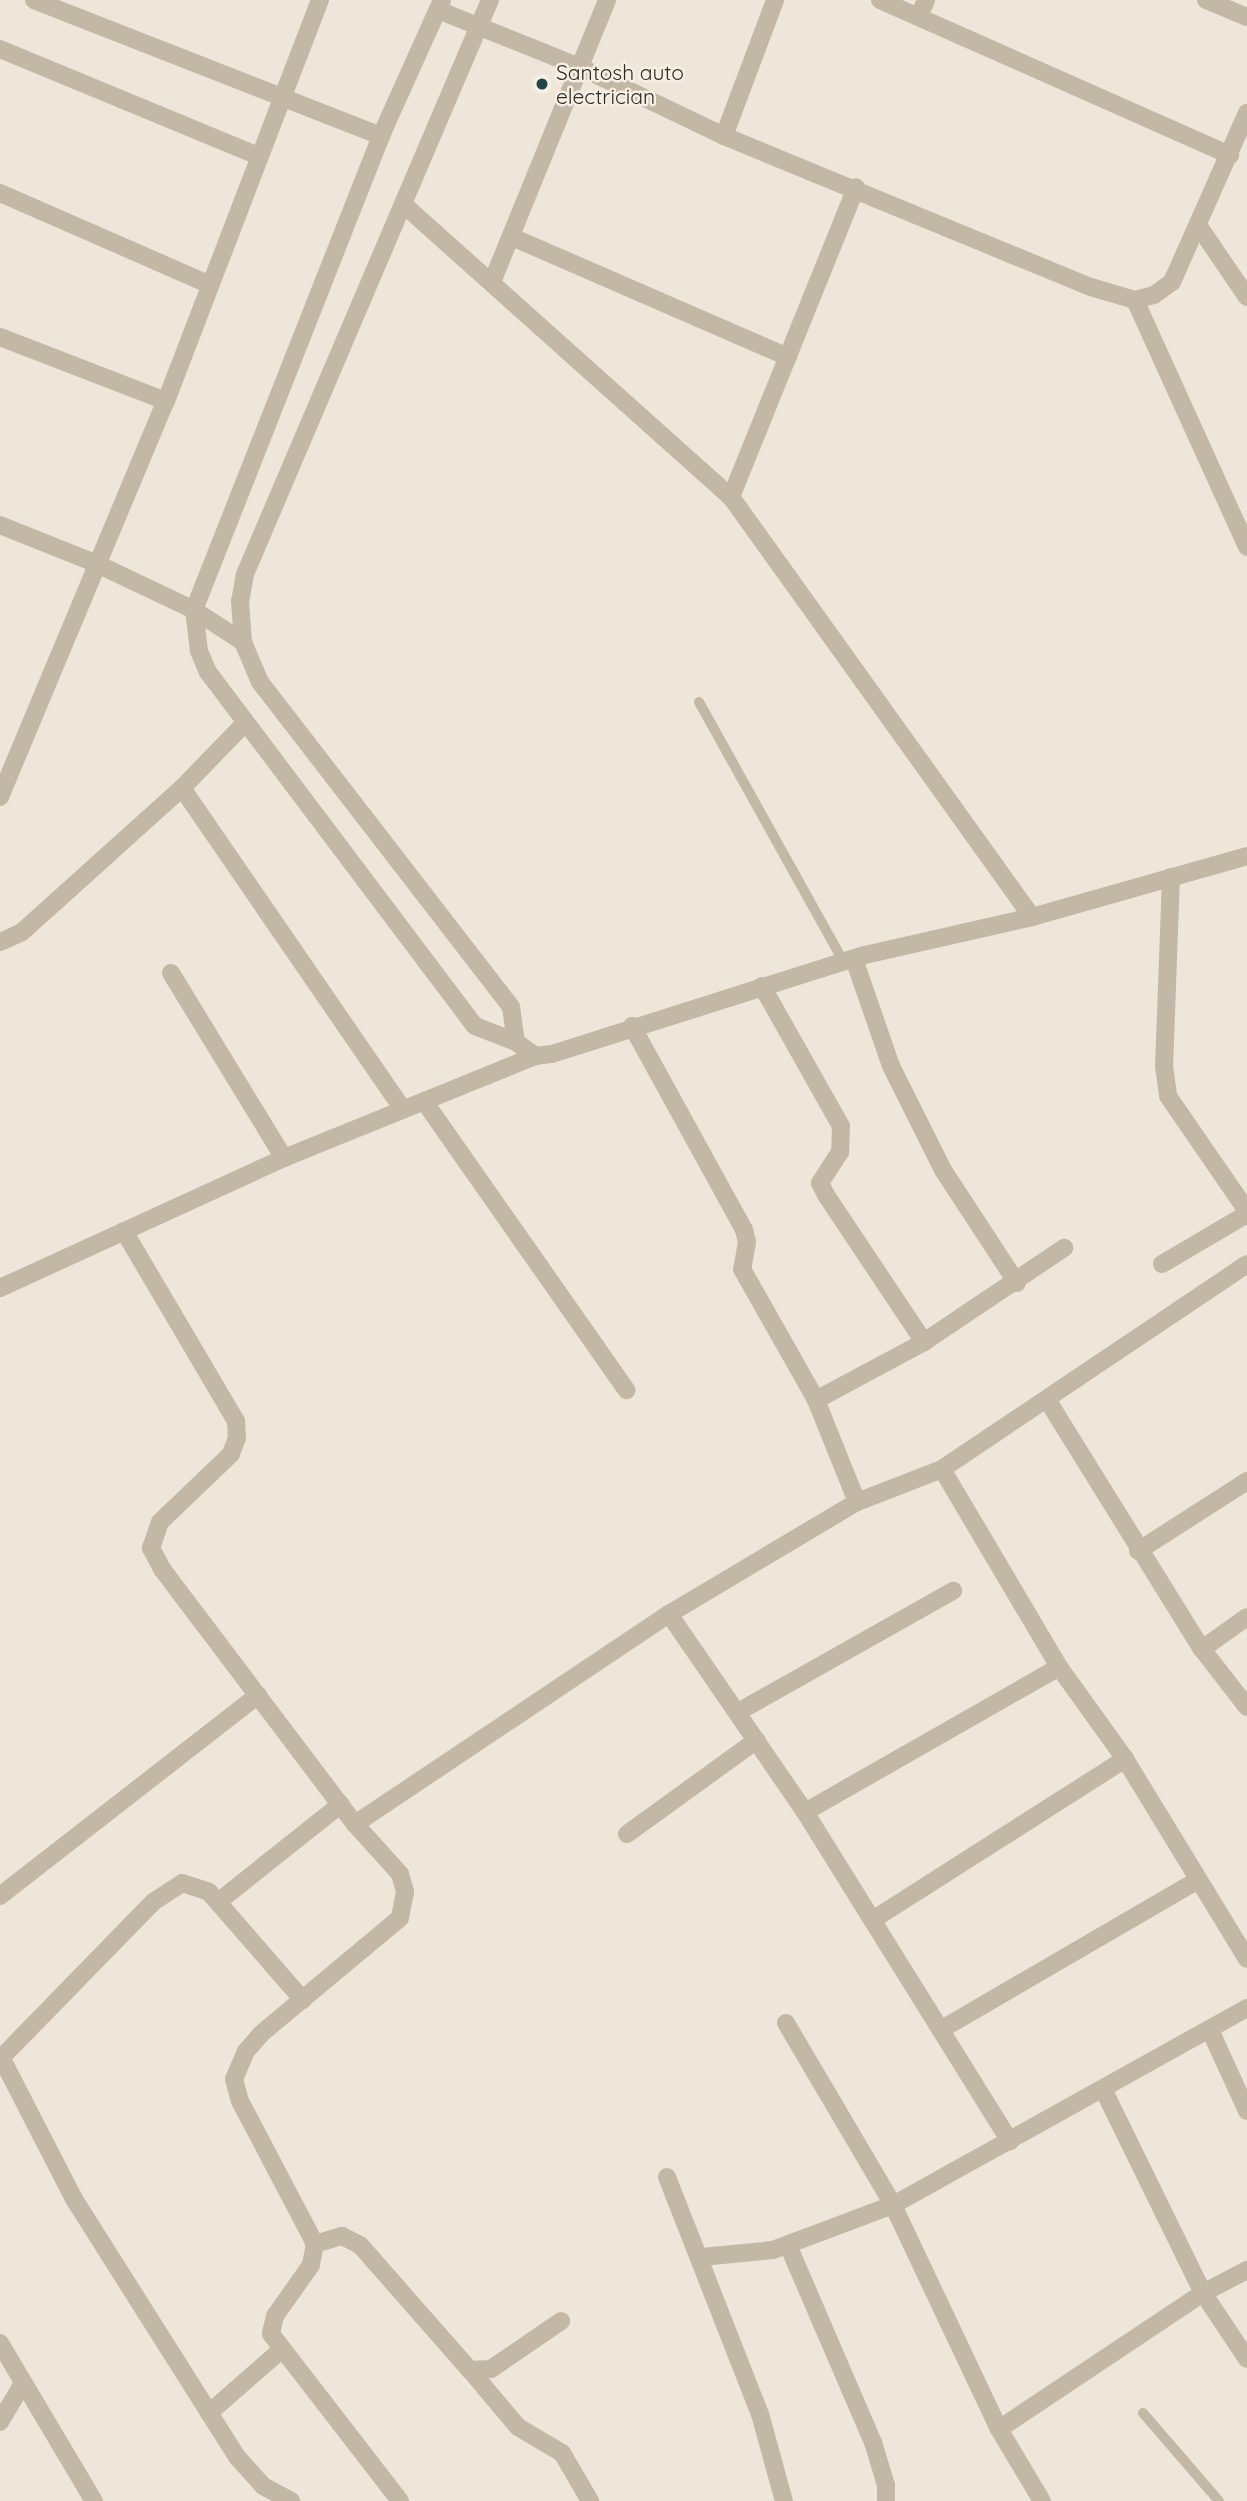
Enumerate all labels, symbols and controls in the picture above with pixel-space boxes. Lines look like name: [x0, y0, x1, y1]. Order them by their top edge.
place label: Santosh auto electrician: [556, 59, 684, 109]
marker: Santosh auto electrician: [534, 76, 550, 92]

